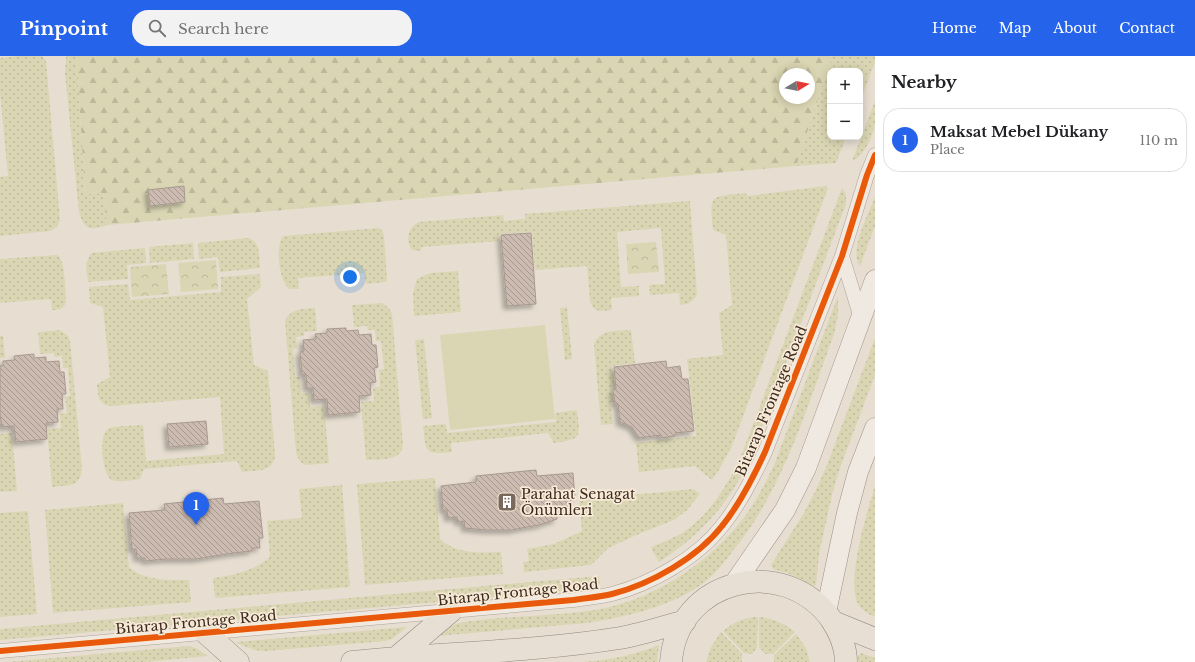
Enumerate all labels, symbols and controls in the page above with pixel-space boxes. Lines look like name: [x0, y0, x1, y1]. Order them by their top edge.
search box: [132, 10, 412, 46]
text: Pinpoint: [20, 17, 108, 40]
icon: search: [146, 17, 168, 39]
text: Search here: [178, 19, 269, 38]
text: Home: [932, 19, 977, 37]
text: Map: [999, 19, 1031, 37]
text: About: [1053, 19, 1097, 37]
text: Contact: [1119, 19, 1175, 37]
north arrow: [779, 68, 815, 104]
map controls: [827, 68, 863, 140]
button: +: [827, 68, 863, 104]
text: Nearby: [891, 72, 957, 93]
button: −: [827, 104, 863, 140]
text: Maksat Mebel Dükany: [930, 122, 1108, 141]
text: 1: [902, 132, 908, 149]
text: 110 m: [1139, 132, 1178, 149]
text: Place: [930, 141, 965, 158]
your location: [340, 267, 360, 287]
street label: Bitarap Frontage Road: [731, 323, 811, 479]
place label: Parahat Senagat Önümleri: [521, 485, 636, 519]
building icon: Parahat Senagat Önümleri: [496, 491, 518, 513]
pin: 1: [183, 492, 209, 525]
street label: Bitarap Frontage Road: [437, 575, 600, 609]
street label: Bitarap Frontage Road: [115, 606, 278, 638]

